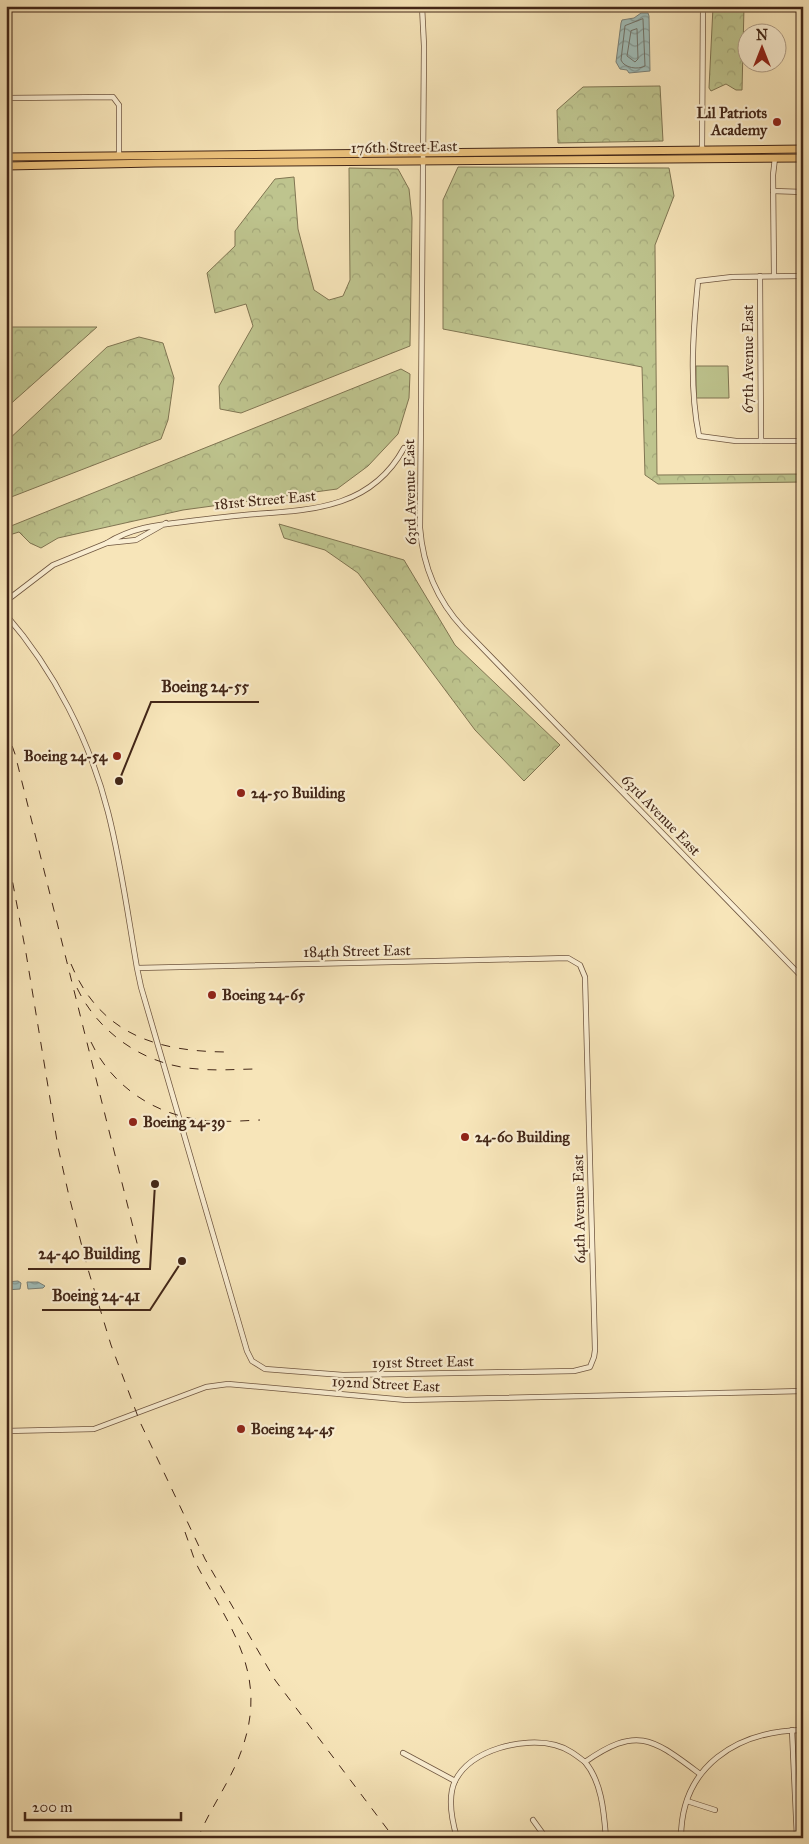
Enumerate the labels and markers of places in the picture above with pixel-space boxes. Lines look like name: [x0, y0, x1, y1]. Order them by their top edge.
place label: Lil Patriots Academy: [696, 104, 768, 140]
marker: Lil Patriots Academy: [771, 116, 783, 128]
callout: Boeing 24-55: [151, 671, 259, 702]
place label: Boeing 24-54: [24, 747, 108, 766]
marker: Boeing 24-54: [111, 750, 123, 762]
place label: 24-50 Building: [251, 784, 346, 803]
marker: 24-50 Building: [235, 787, 247, 799]
place label: Boeing 24-65: [222, 986, 305, 1005]
marker: Boeing 24-65: [206, 989, 218, 1001]
place label: Boeing 24-39: [143, 1113, 225, 1132]
marker: Boeing 24-39: [127, 1116, 139, 1128]
place label: 24-60 Building: [475, 1128, 570, 1147]
marker: 24-60 Building: [459, 1131, 471, 1143]
callout: 24-40 Building: [28, 1238, 150, 1269]
callout: Boeing 24-41: [42, 1279, 150, 1310]
place label: Boeing 24-45: [251, 1420, 335, 1439]
marker: Boeing 24-45: [235, 1423, 247, 1435]

